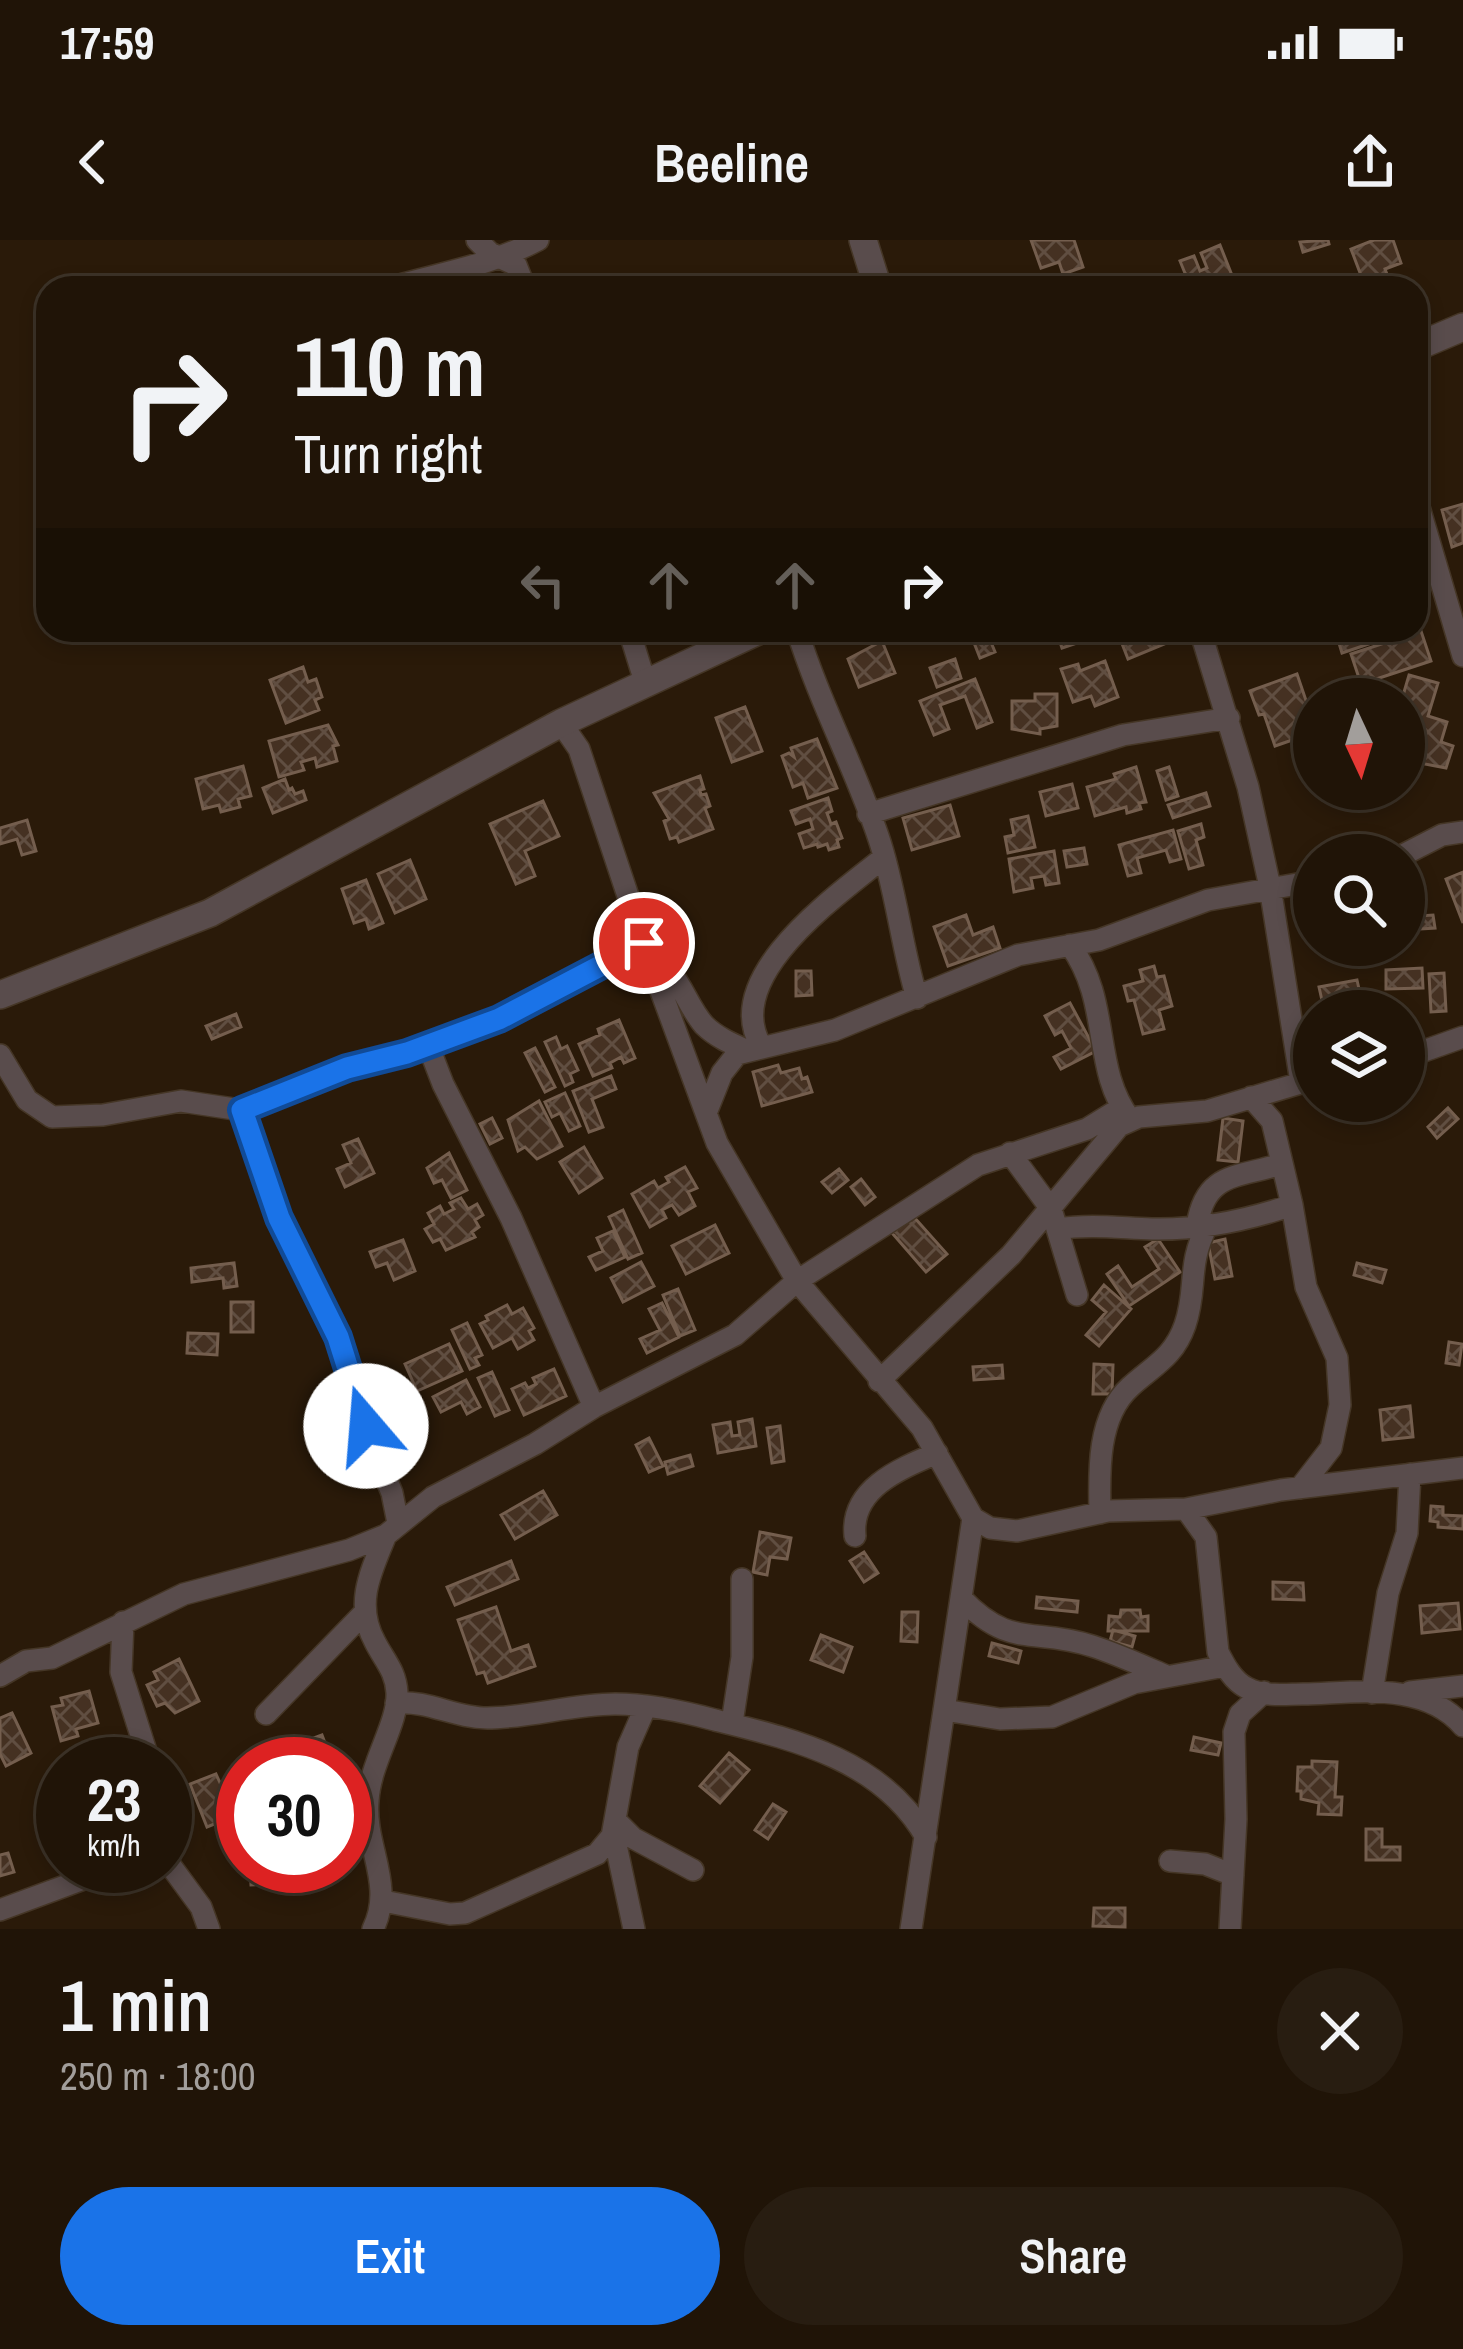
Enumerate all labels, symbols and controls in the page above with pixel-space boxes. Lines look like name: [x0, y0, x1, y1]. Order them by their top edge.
text: 17:59: [60, 12, 154, 73]
text: Beeline: [654, 126, 809, 199]
icon: back: [60, 129, 126, 195]
icon: share: [1337, 129, 1403, 195]
text: 110 m: [294, 309, 486, 422]
icon: right: [96, 324, 252, 480]
text: Turn right: [294, 417, 482, 490]
icon: left: [510, 552, 576, 618]
icon: ahead: [636, 552, 702, 618]
icon: ahead: [762, 552, 828, 618]
icon: right: [888, 552, 954, 618]
north arrow: [1293, 678, 1425, 810]
map controls: [1293, 678, 1425, 1122]
button: search: [1293, 834, 1425, 966]
pin: [593, 892, 695, 994]
icon: arrive: [611, 910, 677, 976]
button: layers: [1293, 990, 1425, 1122]
position arrow: [303, 1363, 429, 1489]
speed limit sign: 30: [216, 1737, 372, 1893]
text: 23: [87, 1759, 141, 1840]
text: km/h: [87, 1825, 141, 1865]
text: 1 min: [60, 1956, 212, 2053]
button: close: [1277, 1968, 1403, 2094]
text: 250 m · 18:00: [60, 2050, 256, 2102]
button: Exit: [60, 2187, 720, 2325]
button: Share: [744, 2187, 1403, 2325]

